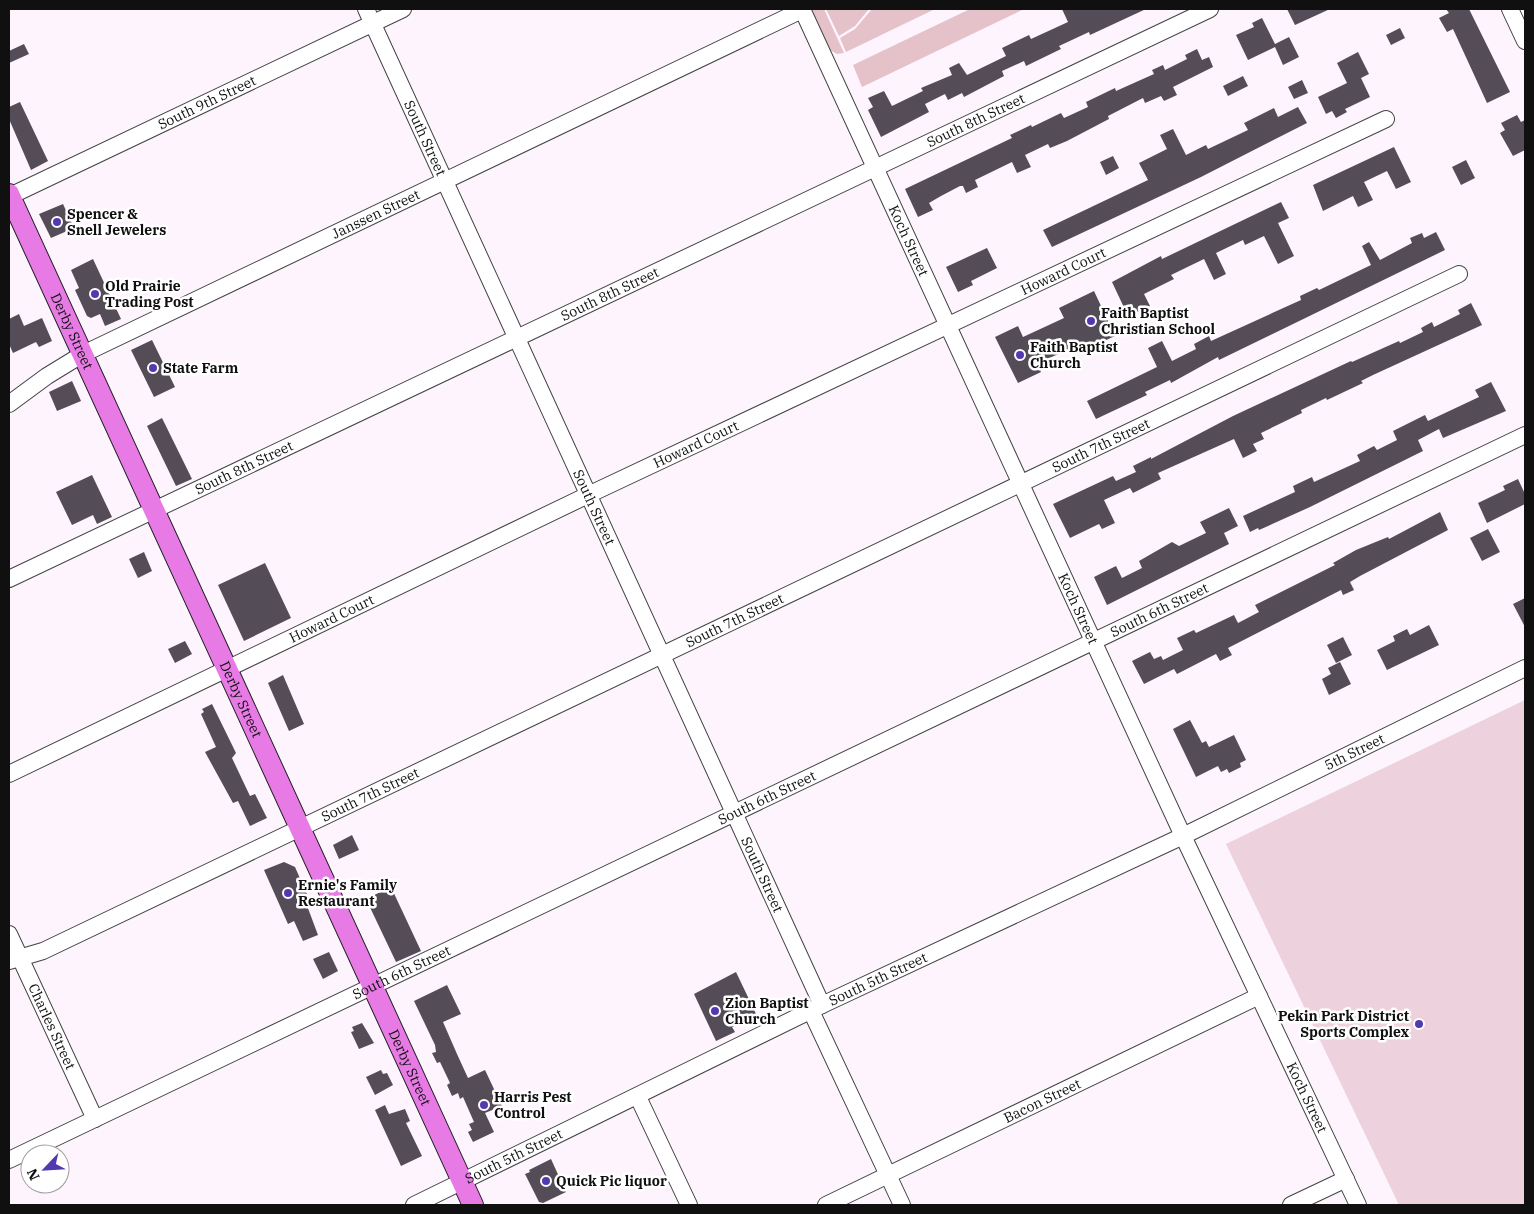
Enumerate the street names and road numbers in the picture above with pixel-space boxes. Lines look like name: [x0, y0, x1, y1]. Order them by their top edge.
street label: South 9th Street: [155, 71, 259, 133]
street label: South 8th Street: [924, 89, 1028, 151]
street label: South Street: [400, 97, 450, 179]
street label: Janssen Street: [329, 185, 423, 243]
street label: Koch Street: [885, 202, 933, 279]
street label: Howard Court: [1018, 243, 1109, 299]
street label: South 8th Street: [558, 263, 662, 325]
street label: Derby Street: [47, 290, 97, 372]
street label: South 7th Street: [1049, 414, 1153, 476]
street label: Howard Court: [650, 416, 741, 472]
street label: South 8th Street: [192, 437, 296, 498]
street label: South Street: [569, 467, 619, 548]
street label: Koch Street: [1054, 570, 1102, 647]
street label: South 6th Street: [1107, 579, 1211, 641]
street label: South 7th Street: [683, 589, 787, 651]
street label: Howard Court: [286, 590, 377, 647]
street label: Derby Street: [216, 658, 266, 740]
street label: 5th Street: [1321, 729, 1388, 774]
street label: South 7th Street: [318, 764, 422, 826]
street label: South 6th Street: [715, 766, 819, 829]
street label: South Street: [737, 834, 787, 915]
street label: South 6th Street: [350, 941, 453, 1003]
street label: South 5th Street: [826, 948, 930, 1010]
street label: Charles Street: [24, 981, 80, 1072]
street label: Derby Street: [385, 1026, 435, 1108]
street label: Koch Street: [1283, 1059, 1332, 1136]
street label: Bacon Street: [1001, 1074, 1084, 1127]
street label: South 5th Street: [462, 1125, 565, 1188]

